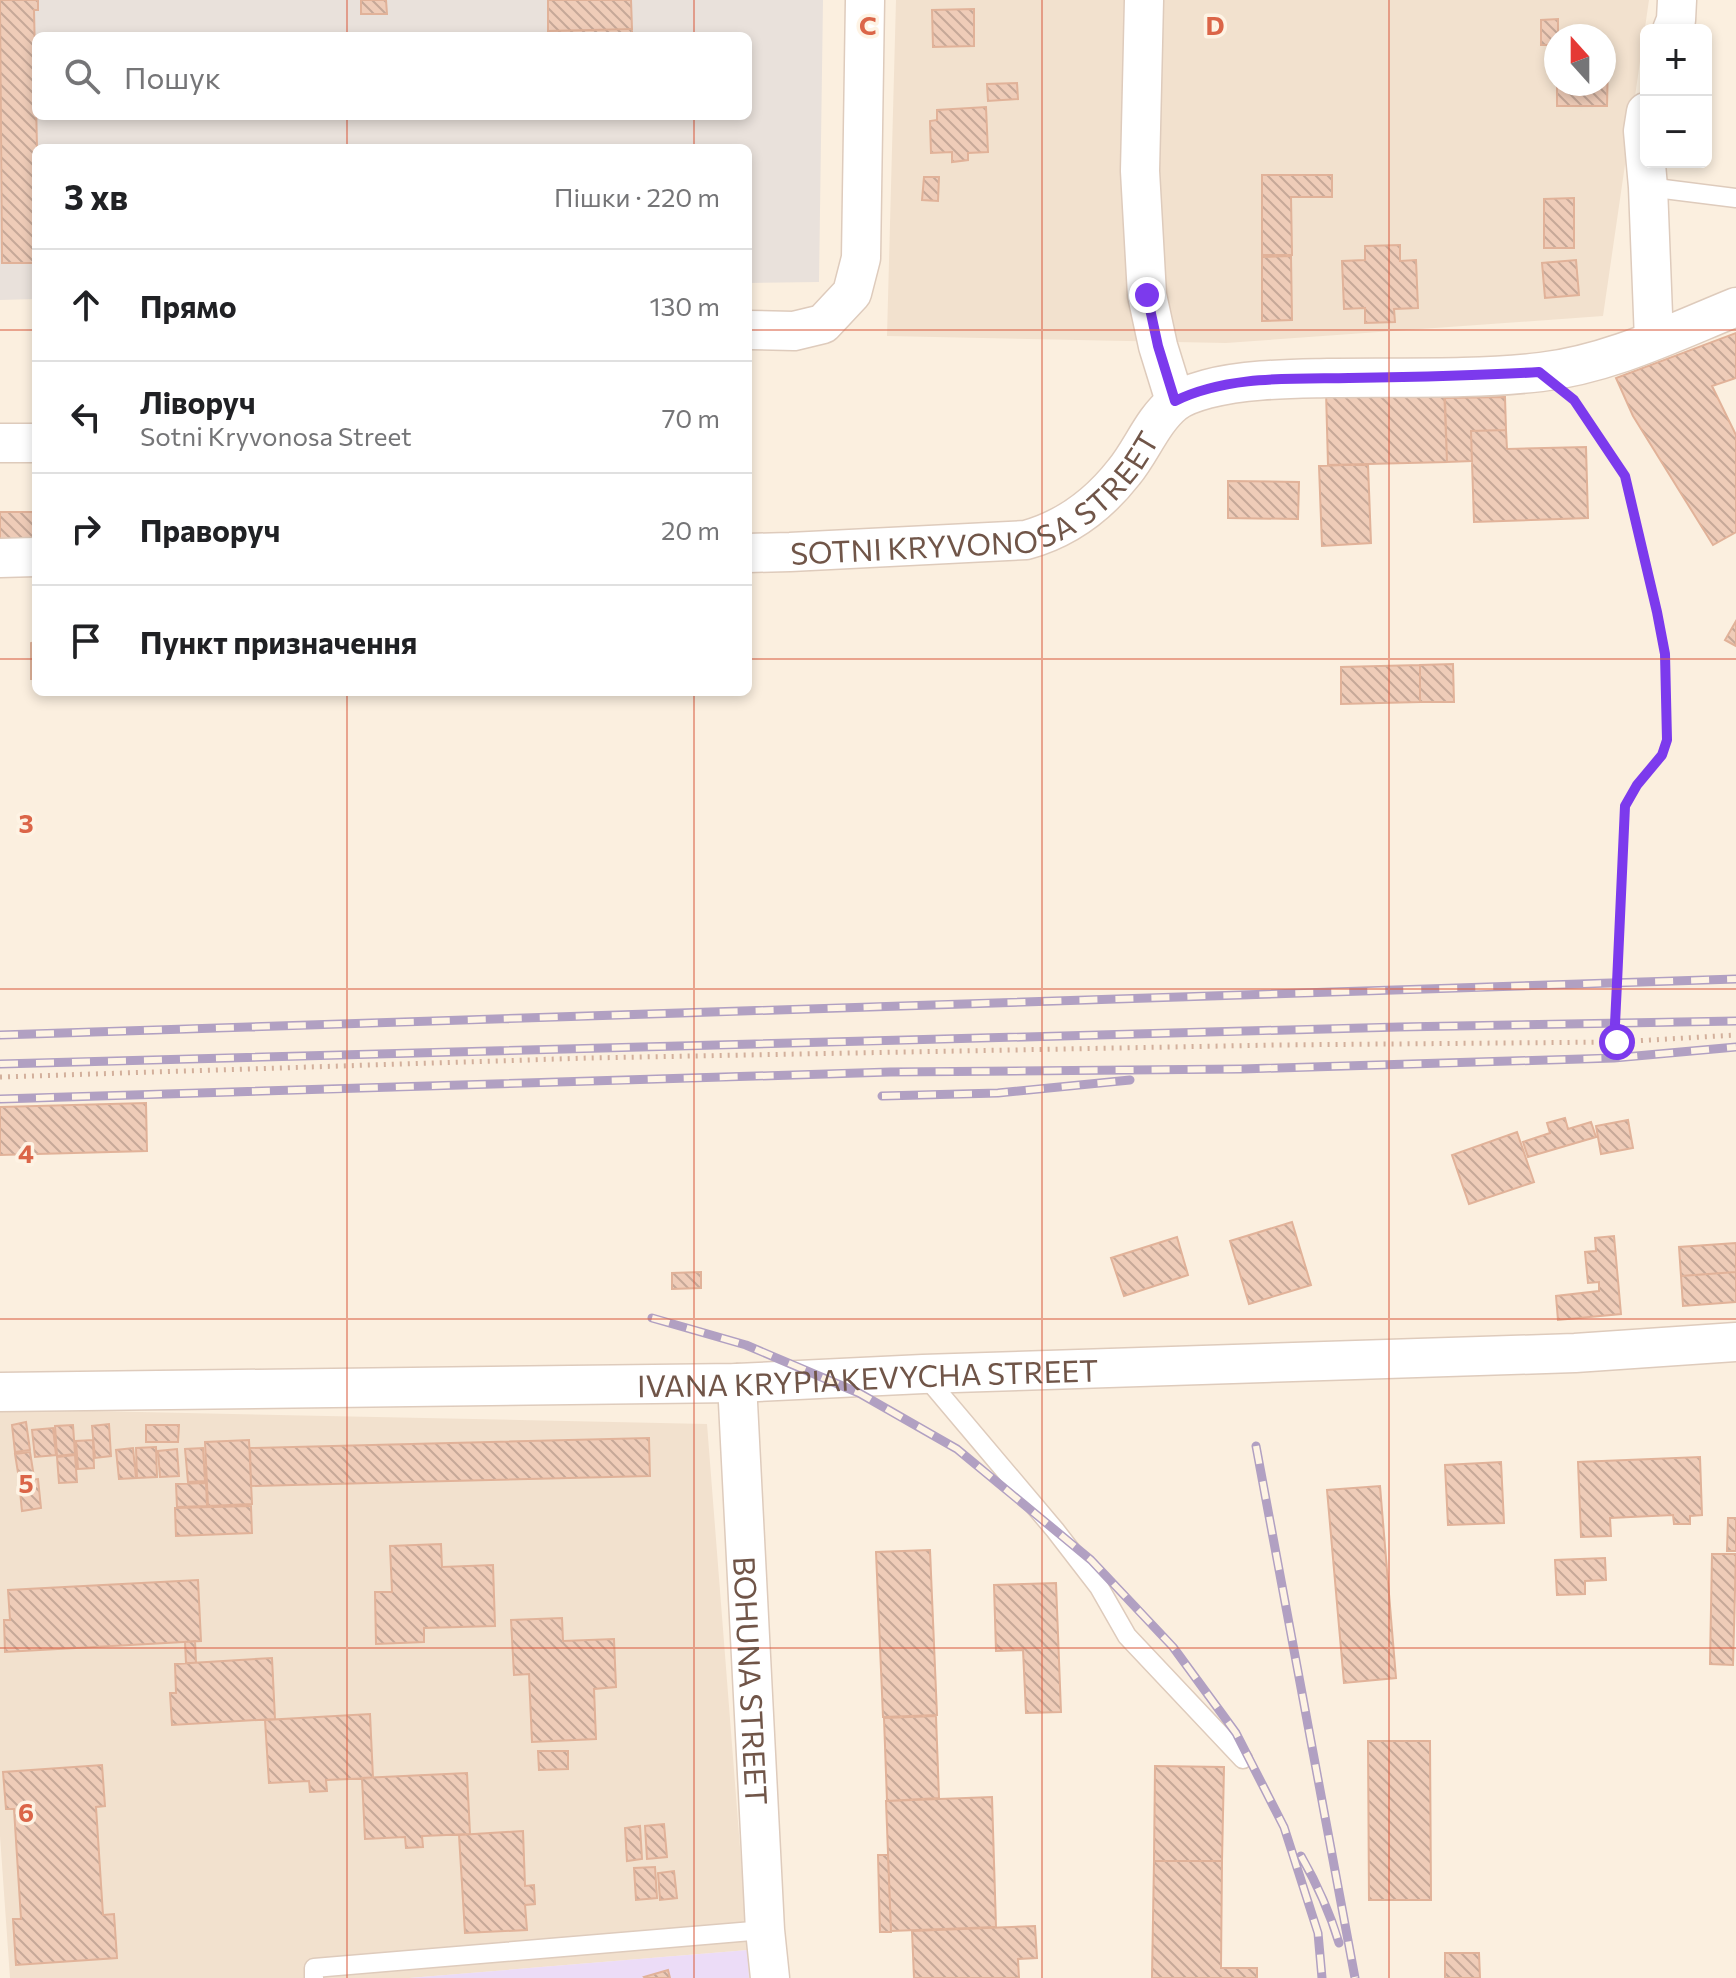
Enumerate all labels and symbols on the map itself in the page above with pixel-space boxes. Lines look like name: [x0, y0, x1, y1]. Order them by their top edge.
text: C: [859, 9, 877, 40]
text: D: [1205, 9, 1225, 40]
north arrow: [1544, 24, 1616, 96]
route end: [1129, 277, 1165, 313]
street label: SOTNI KRYVONOSA STREET: [789, 424, 1165, 570]
text: 3: [18, 807, 34, 838]
route start: [1599, 1024, 1635, 1060]
text: 4: [18, 1137, 34, 1168]
street label: IVANA KRYPIAKEVYCHA STREET: [637, 1350, 1099, 1403]
text: 5: [18, 1467, 34, 1498]
street label: BOHUNA STREET: [727, 1555, 777, 1806]
text: 6: [18, 1796, 34, 1827]

